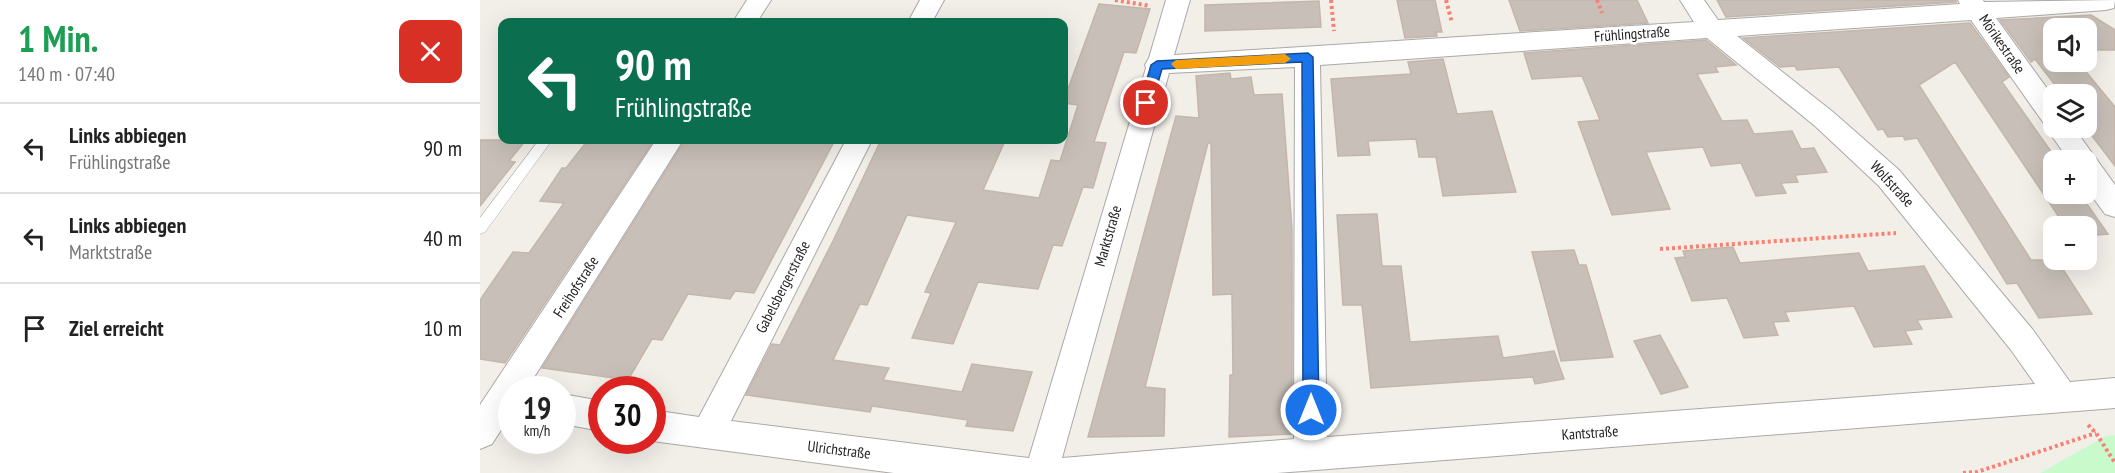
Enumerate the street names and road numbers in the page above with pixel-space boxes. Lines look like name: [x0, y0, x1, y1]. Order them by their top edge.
street label: Mörikestraße: [1975, 10, 2030, 77]
street label: Frühlingstraße: [1593, 21, 1671, 46]
street label: Wolfstraße: [1866, 157, 1918, 211]
street label: Marktstraße: [1090, 203, 1125, 268]
street label: Gabelsbergerstraße: [751, 237, 814, 336]
street label: Freihofstraße: [549, 252, 602, 321]
street label: Kantstraße: [1561, 421, 1619, 444]
street label: Ulrichstraße: [806, 436, 872, 463]

